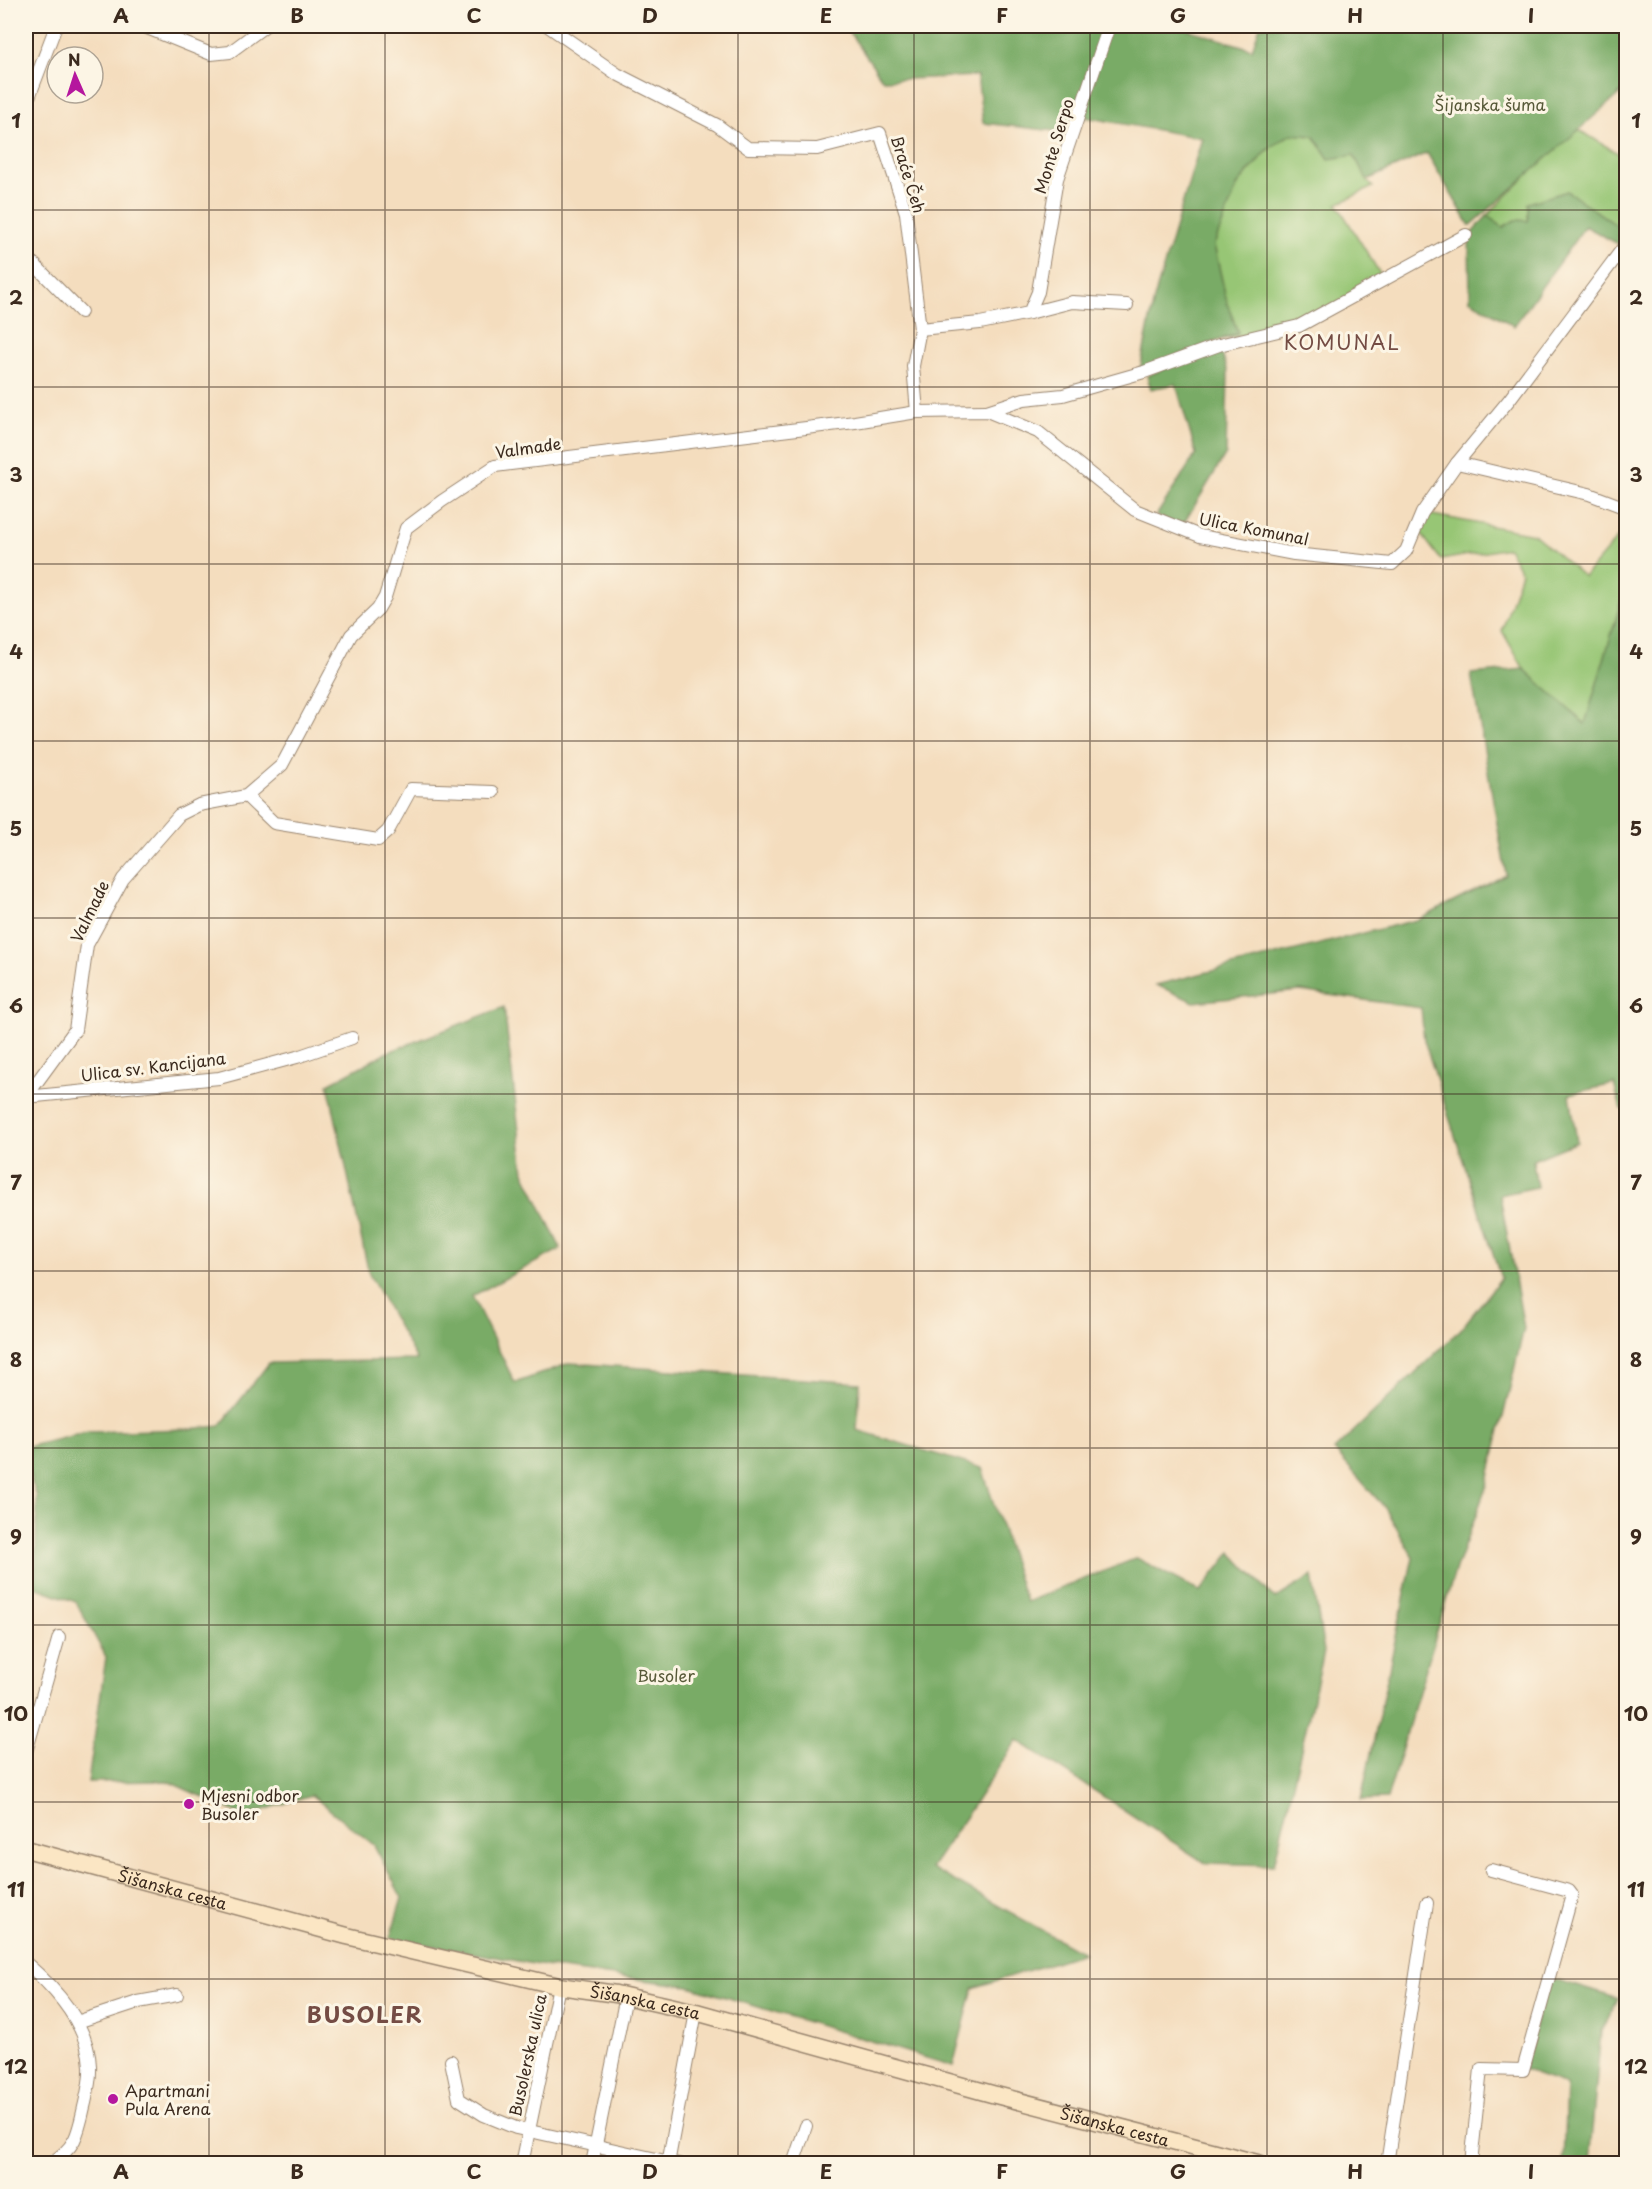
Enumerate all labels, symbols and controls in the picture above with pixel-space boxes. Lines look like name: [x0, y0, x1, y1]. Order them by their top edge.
text: A: [113, 0, 129, 30]
text: B: [290, 0, 304, 30]
text: C: [466, 0, 482, 30]
text: D: [642, 0, 658, 30]
text: E: [820, 0, 832, 30]
text: F: [996, 0, 1008, 30]
text: G: [1170, 0, 1186, 30]
text: H: [1347, 0, 1363, 30]
text: I: [1528, 0, 1534, 30]
north arrow: [45, 45, 105, 105]
text: N: [67, 47, 81, 71]
park label: Šijanska šuma: [1434, 92, 1546, 116]
street label: Monte Serpo: [1027, 95, 1079, 196]
text: 1: [11, 105, 21, 135]
text: 1: [1631, 105, 1641, 135]
street label: Braće Čeh: [886, 132, 932, 216]
text: 2: [9, 282, 23, 312]
text: 2: [1629, 282, 1643, 312]
district label: KOMUNAL: [1284, 327, 1400, 357]
street label: Valmade: [494, 431, 562, 463]
text: 3: [9, 459, 23, 489]
text: 3: [1629, 459, 1643, 489]
street label: Ulica Komunal: [1197, 506, 1311, 550]
text: 4: [9, 636, 23, 666]
text: 4: [1629, 636, 1643, 666]
text: 5: [10, 813, 22, 843]
text: 5: [1630, 813, 1642, 843]
street label: Valmade: [64, 876, 114, 946]
text: 6: [9, 990, 23, 1020]
text: 6: [1629, 990, 1643, 1020]
street label: Ulica sv. Kancijana: [79, 1045, 227, 1087]
text: 7: [10, 1167, 22, 1197]
text: 7: [1630, 1167, 1642, 1197]
text: 8: [10, 1344, 22, 1374]
text: 8: [1630, 1344, 1642, 1374]
text: 9: [10, 1521, 22, 1551]
text: 9: [1630, 1521, 1642, 1551]
park label: Busoler: [637, 1663, 695, 1687]
text: 10: [4, 1698, 28, 1728]
text: 10: [1624, 1698, 1648, 1728]
place label: Mjesni odbor Busoler: [201, 1783, 299, 1825]
marker: Mjesni odbor Busoler: [182, 1797, 196, 1811]
street label: Šišanska cesta: [116, 1863, 230, 1915]
text: 11: [7, 1874, 25, 1904]
text: 11: [1627, 1874, 1645, 1904]
street label: Šišanska cesta: [589, 1979, 703, 2025]
street label: Busolerska ulica: [502, 1991, 552, 2119]
district label: BUSOLER: [307, 1997, 423, 2030]
text: 12: [4, 2051, 28, 2081]
text: 12: [1624, 2051, 1648, 2081]
place label: Apartmani Pula Arena: [125, 2078, 210, 2120]
marker: Apartmani Pula Arena: [106, 2092, 120, 2106]
street label: Šišanska cesta: [1058, 2100, 1172, 2152]
text: A: [113, 2156, 129, 2186]
text: B: [290, 2156, 304, 2186]
text: C: [466, 2156, 482, 2186]
text: D: [642, 2156, 658, 2186]
text: E: [820, 2156, 832, 2186]
text: F: [996, 2156, 1008, 2186]
text: G: [1170, 2156, 1186, 2186]
text: H: [1347, 2156, 1363, 2186]
text: I: [1528, 2156, 1534, 2186]

